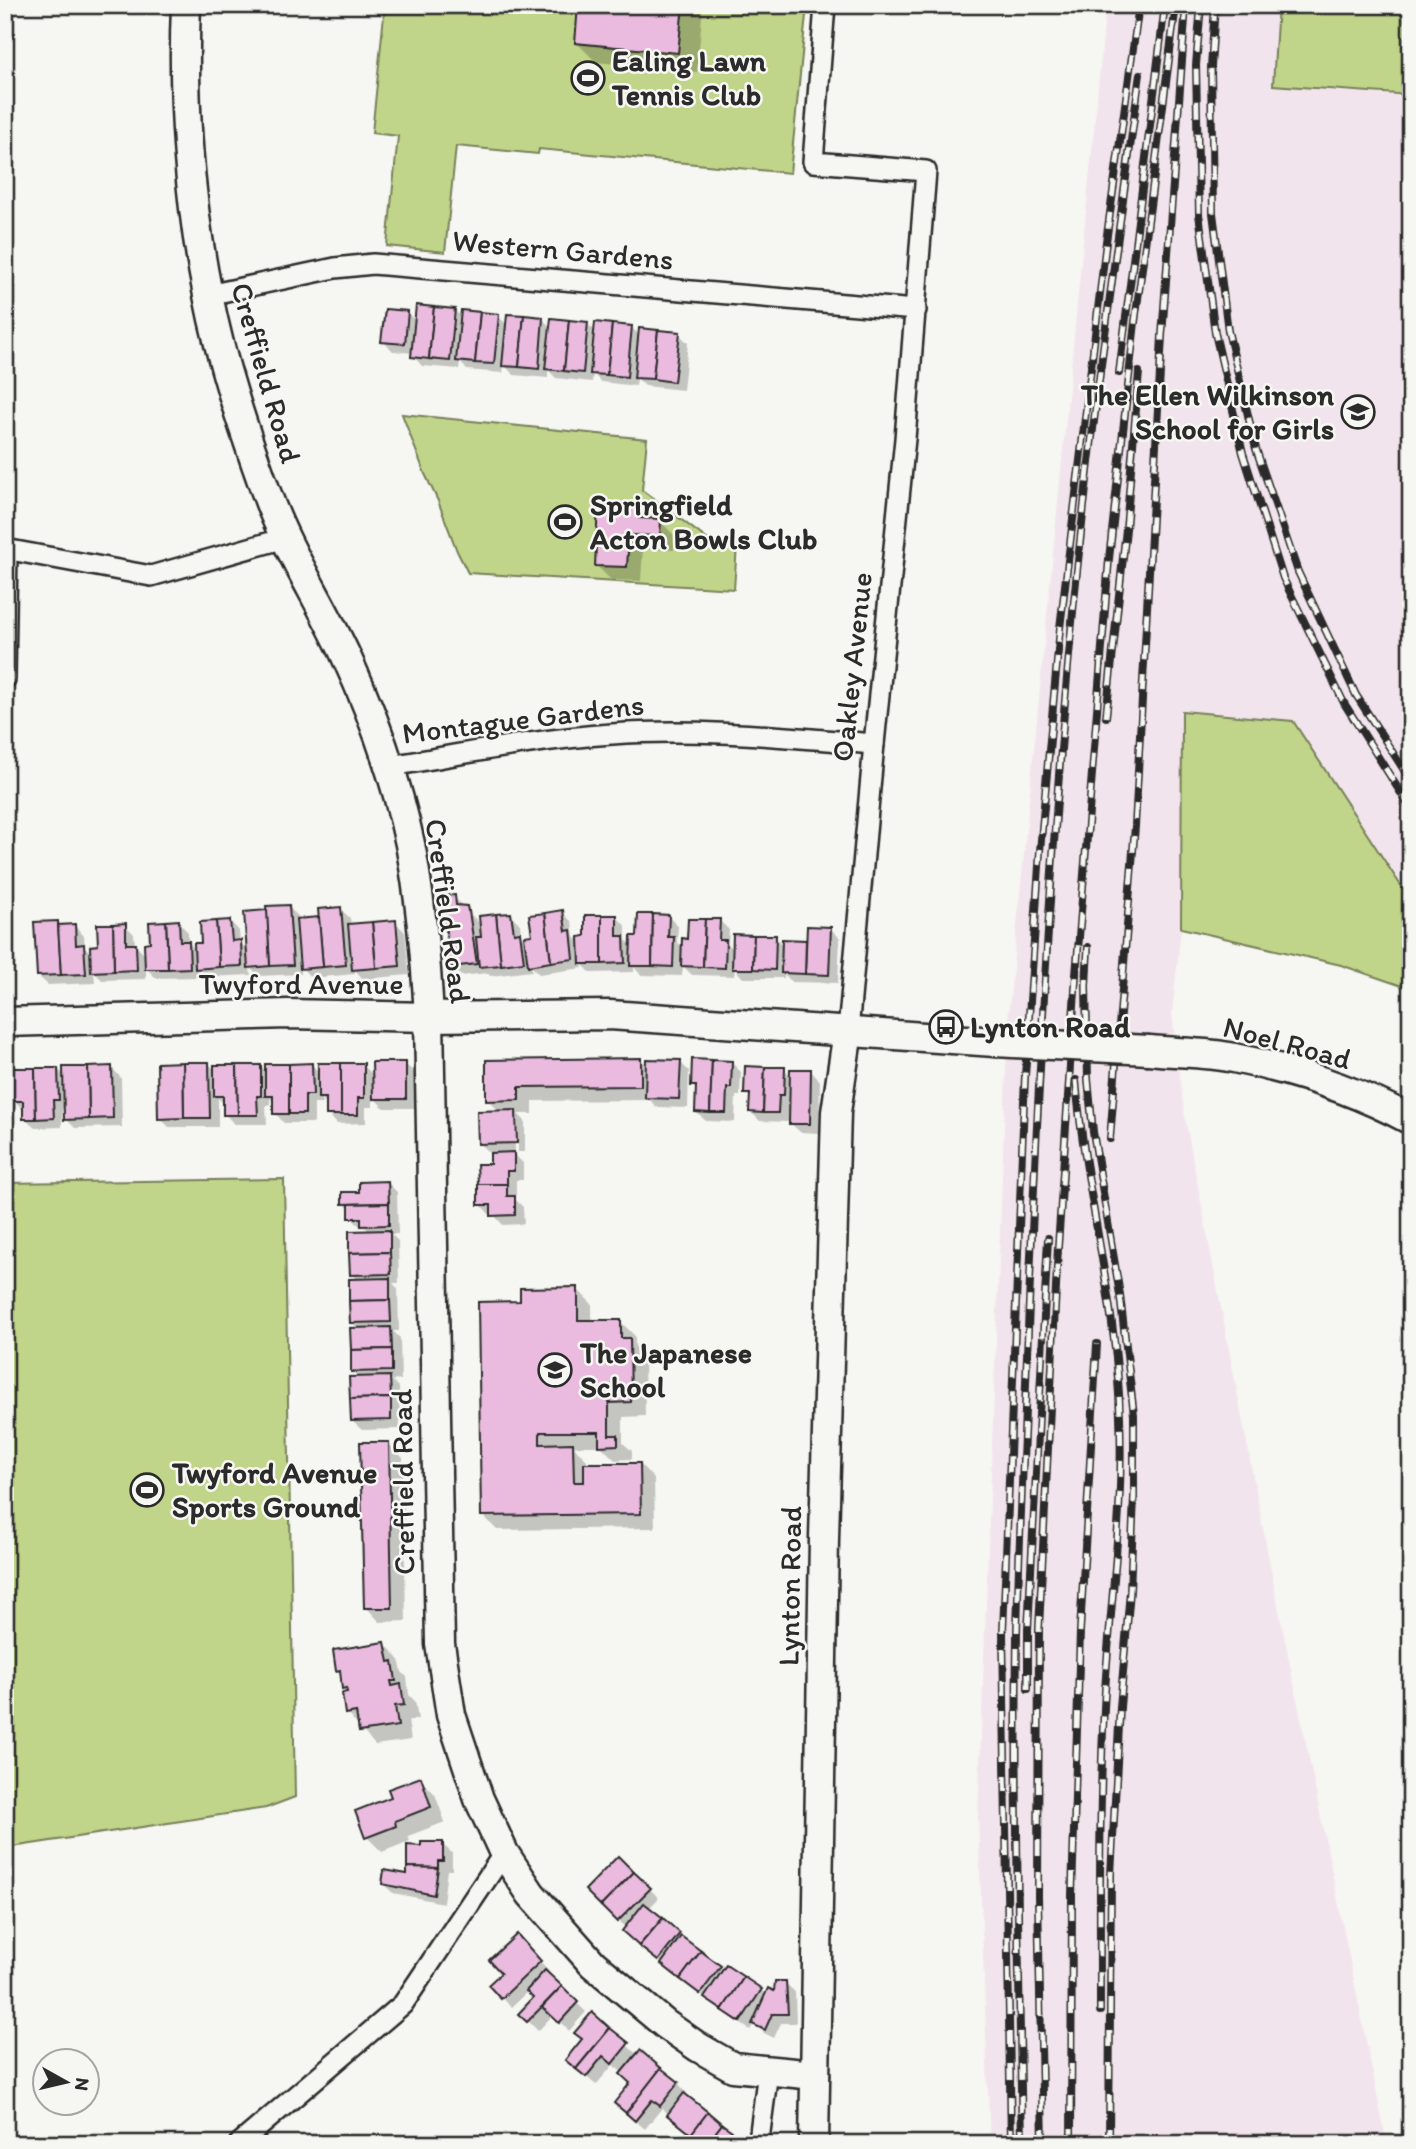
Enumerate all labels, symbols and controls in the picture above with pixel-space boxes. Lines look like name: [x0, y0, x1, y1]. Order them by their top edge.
place label: Ealing Lawn Tennis Club: [611, 42, 767, 113]
sports icon: Ealing Lawn Tennis Club: [569, 59, 607, 97]
street label: Western Gardens: [451, 221, 675, 278]
street label: Creffield Road: [223, 278, 310, 468]
place label: The Ellen Wilkinson School for Girls: [1080, 376, 1334, 447]
school or university icon: The Ellen Wilkinson School for Girls: [1339, 393, 1377, 431]
place label: Springfield Acton Bowls Club: [589, 486, 817, 557]
sports icon: Springfield Acton Bowls Club: [546, 503, 584, 541]
street label: Oakley Avenue: [823, 570, 880, 763]
street label: Montague Gardens: [400, 685, 646, 752]
street label: Creffield Road: [417, 816, 480, 1006]
street label: Twyford Avenue: [198, 965, 404, 1002]
bus stop icon: Lynton Road: [927, 1008, 965, 1046]
place label: Lynton Road: [970, 1008, 1131, 1045]
street label: Noel Road: [1219, 1008, 1355, 1077]
place label: The Japanese School: [579, 1334, 752, 1405]
school or university icon: The Japanese School: [536, 1351, 574, 1389]
street label: Creffield Road: [382, 1388, 423, 1575]
place label: Twyford Avenue Sports Ground: [171, 1454, 377, 1525]
sports icon: Twyford Avenue Sports Ground: [128, 1471, 166, 1509]
street label: Lynton Road: [770, 1506, 809, 1666]
north arrow: [32, 2048, 102, 2118]
text: N: [70, 2076, 95, 2092]

